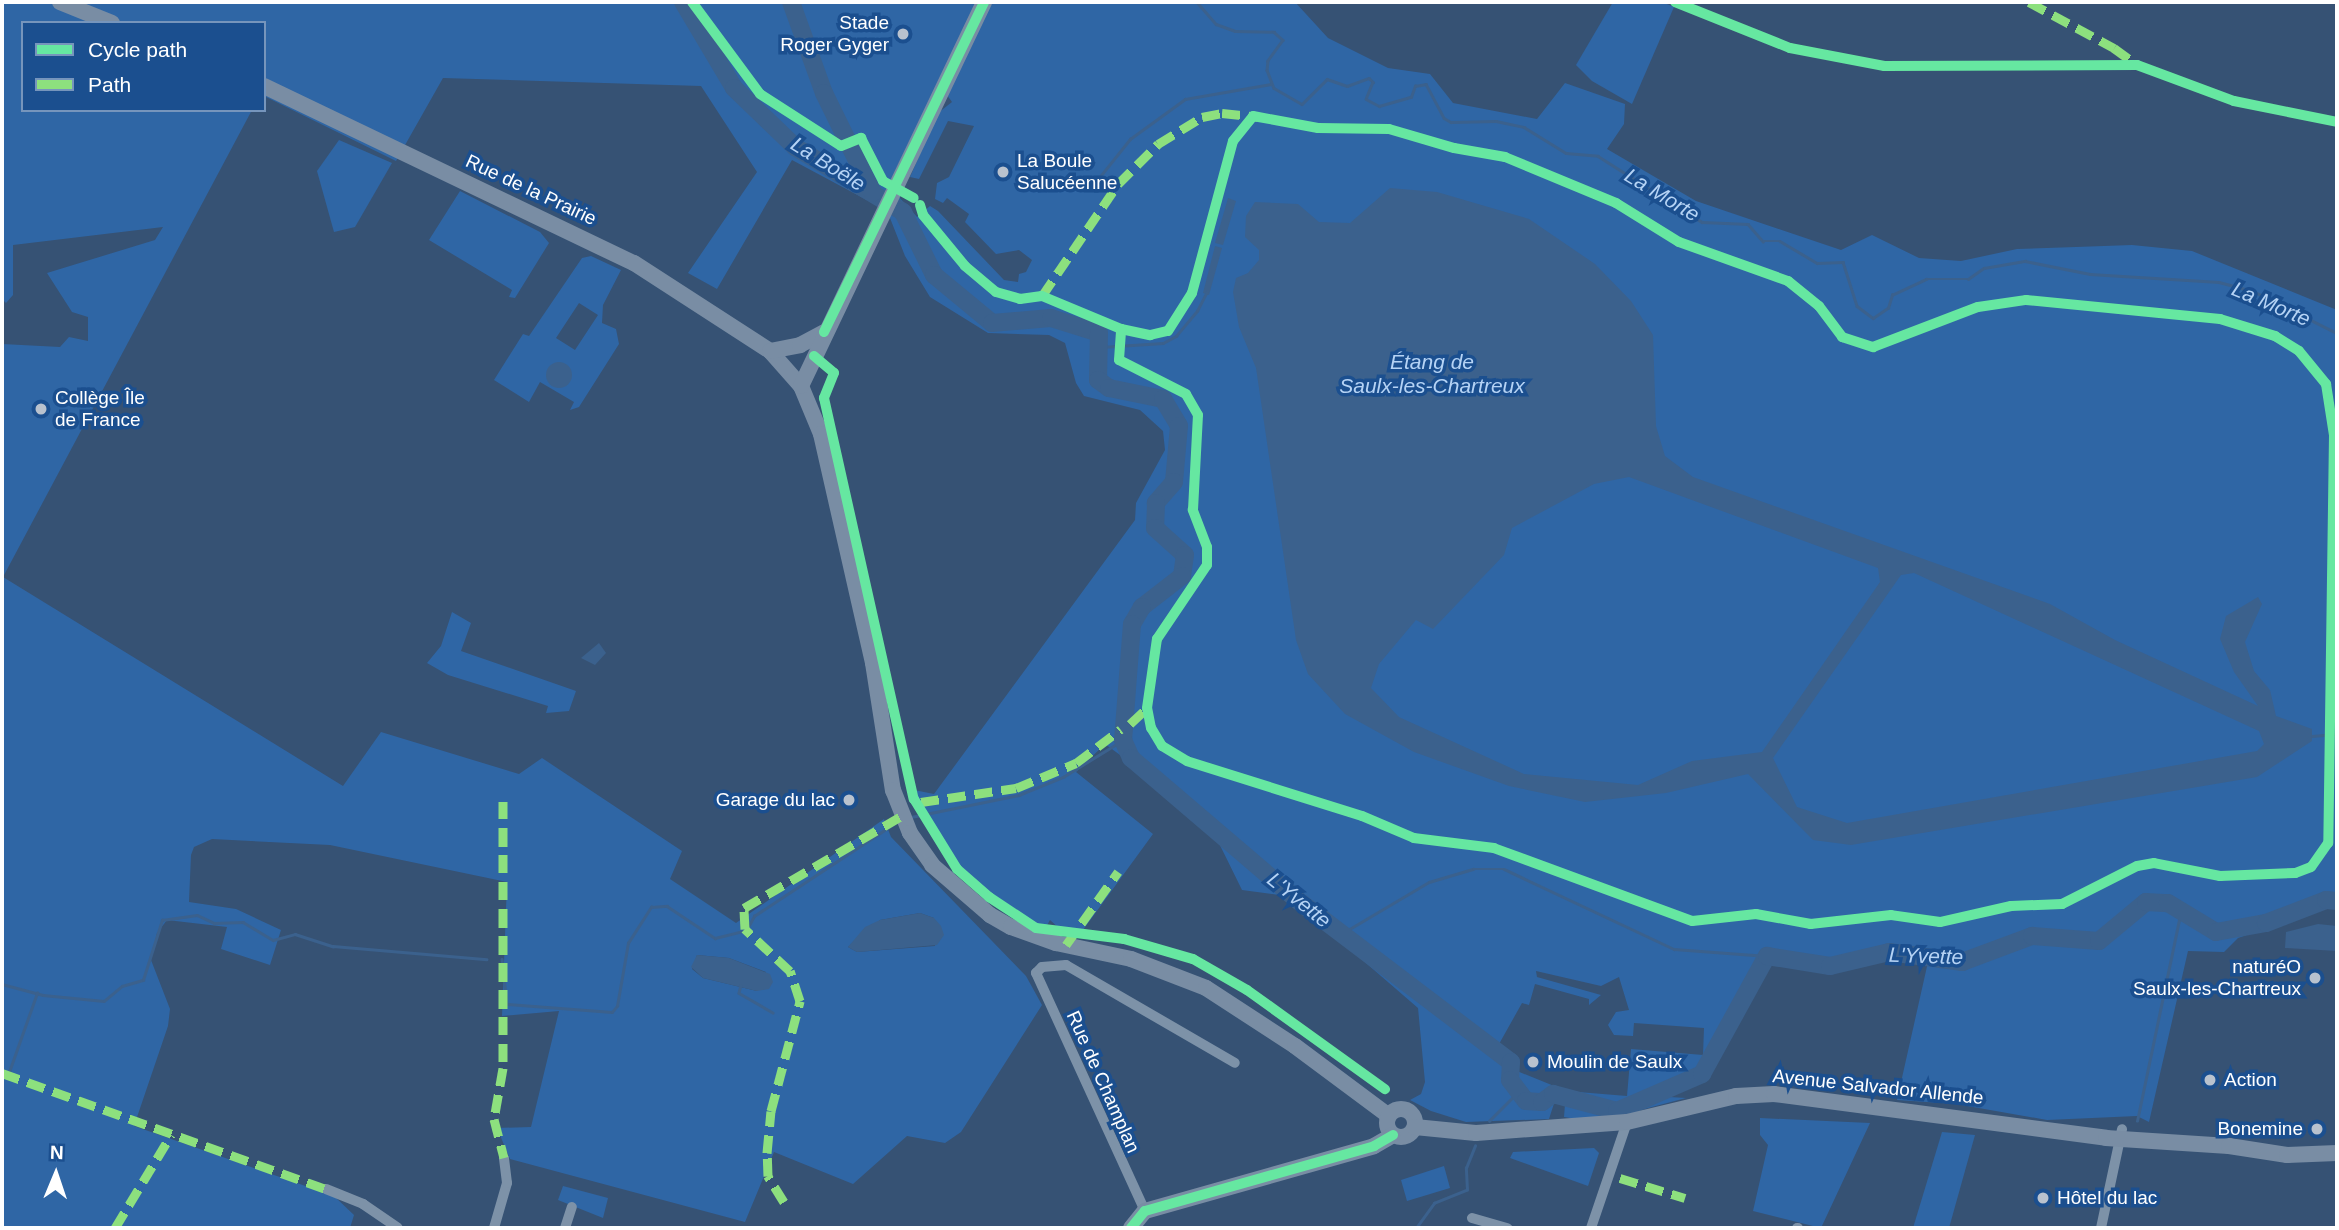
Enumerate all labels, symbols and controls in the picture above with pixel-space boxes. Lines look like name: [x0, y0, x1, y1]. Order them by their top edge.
place label: Stade Roger Gyger: [780, 12, 889, 56]
legend: [21, 21, 266, 112]
marker: Stade Roger Gyger: [895, 26, 911, 42]
text: Cycle path: [88, 38, 187, 61]
text: Path: [88, 73, 131, 96]
water label: La Boële: [786, 131, 870, 197]
street label: Rue de la Prairie: [462, 150, 600, 230]
place label: La Boule Salucéenne: [1017, 150, 1117, 194]
water label: La Morte: [1620, 163, 1704, 227]
marker: La Boule Salucéenne: [995, 164, 1011, 180]
water label: La Morte: [2228, 276, 2314, 332]
water label: Étang de Saulx-les-Chartreux: [1339, 349, 1525, 399]
place label: Collège Île de France: [55, 387, 145, 431]
marker: Collège Île de France: [33, 401, 49, 417]
place label: Garage du lac: [716, 789, 835, 811]
marker: Garage du lac: [841, 792, 857, 808]
water label: L'Yvette: [1262, 867, 1336, 933]
water label: L'Yvette: [1888, 942, 1964, 970]
place label: naturéO Saulx-les-Chartreux: [2133, 956, 2301, 1000]
marker: naturéO Saulx-les-Chartreux: [2307, 970, 2323, 986]
street label: Rue de Champlan: [1061, 1007, 1145, 1157]
place label: Moulin de Saulx: [1547, 1051, 1682, 1073]
marker: Moulin de Saulx: [1525, 1054, 1541, 1070]
street label: Avenue Salvador Allende: [1771, 1065, 1985, 1109]
place label: Action: [2224, 1069, 2277, 1091]
marker: Action: [2202, 1072, 2218, 1088]
place label: Bonemine: [2217, 1118, 2303, 1140]
marker: Bonemine: [2309, 1121, 2325, 1137]
north arrow: [21, 1139, 91, 1209]
text: N: [50, 1142, 64, 1163]
place label: Hôtel du lac: [2057, 1187, 2157, 1209]
marker: Hôtel du lac: [2035, 1190, 2051, 1206]

